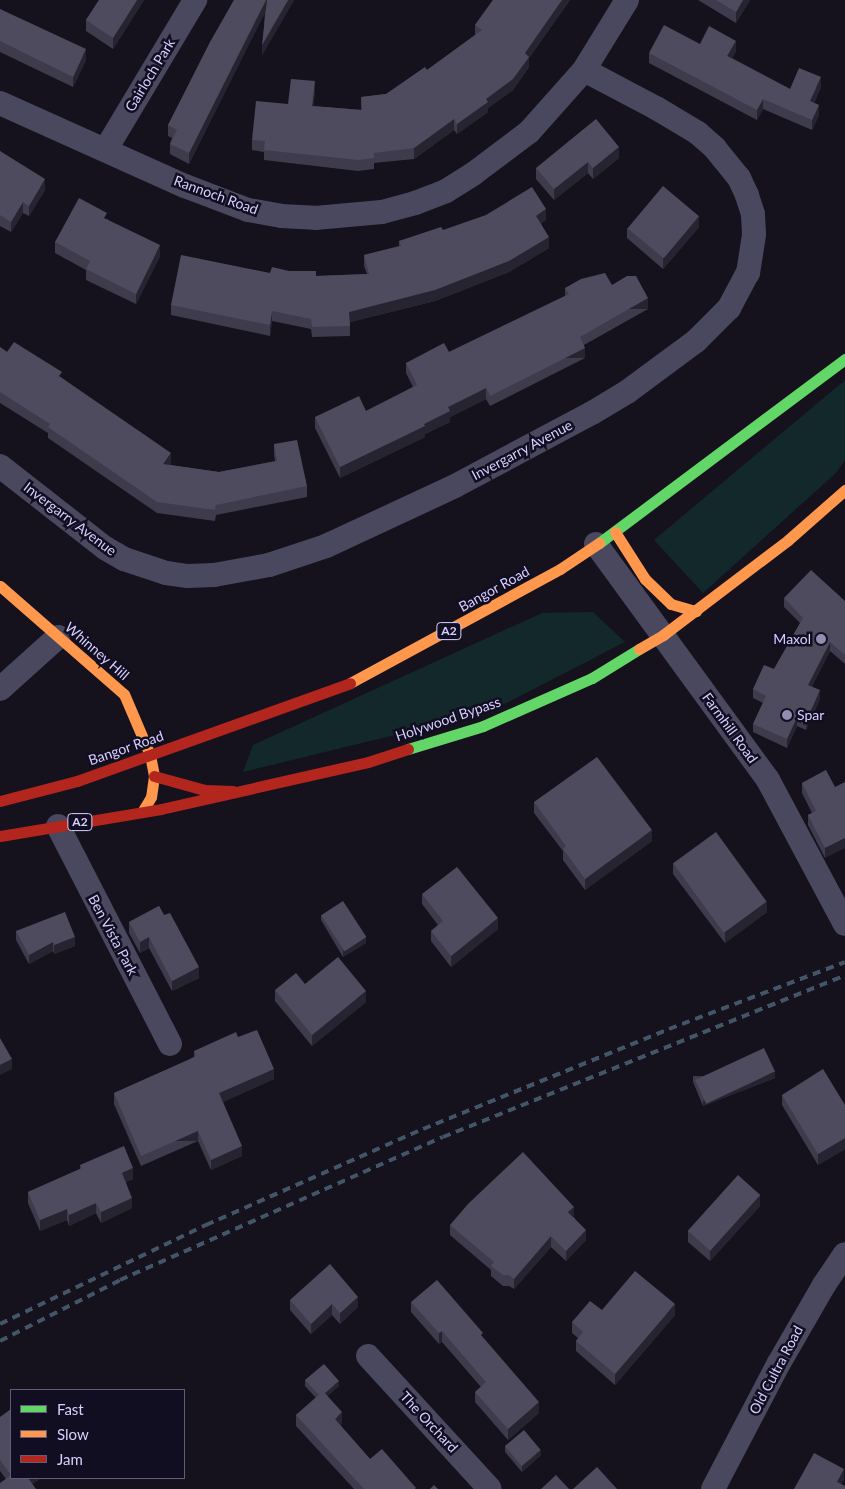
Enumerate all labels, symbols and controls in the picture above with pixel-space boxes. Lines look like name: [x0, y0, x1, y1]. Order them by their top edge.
street label: Gairloch Park: [122, 35, 178, 115]
street label: Rannoch Road: [172, 172, 260, 218]
street label: Invergarry Avenue: [468, 416, 576, 484]
street label: Invergarry Avenue: [20, 478, 120, 560]
street label: Bangor Road: [456, 563, 532, 615]
street label: Whinney Hill: [61, 618, 133, 684]
road number: A2: [435, 622, 463, 640]
place label: Maxol: [773, 631, 811, 647]
marker: Maxol: [815, 633, 827, 645]
street label: Farmhill Road: [699, 690, 761, 766]
street label: Holywood Bypass: [393, 693, 503, 745]
place label: Spar: [797, 707, 824, 723]
marker: Spar: [781, 709, 793, 721]
street label: Bangor Road: [86, 727, 166, 769]
road number: A2: [66, 812, 94, 832]
street label: Ben Vista Park: [85, 892, 141, 978]
street label: Old Cultra Road: [746, 1323, 806, 1417]
street label: The Orchard: [397, 1388, 461, 1456]
legend: [10, 1389, 185, 1479]
text: Fast: [57, 1400, 84, 1418]
text: Slow: [57, 1425, 89, 1443]
text: Jam: [57, 1450, 83, 1468]

